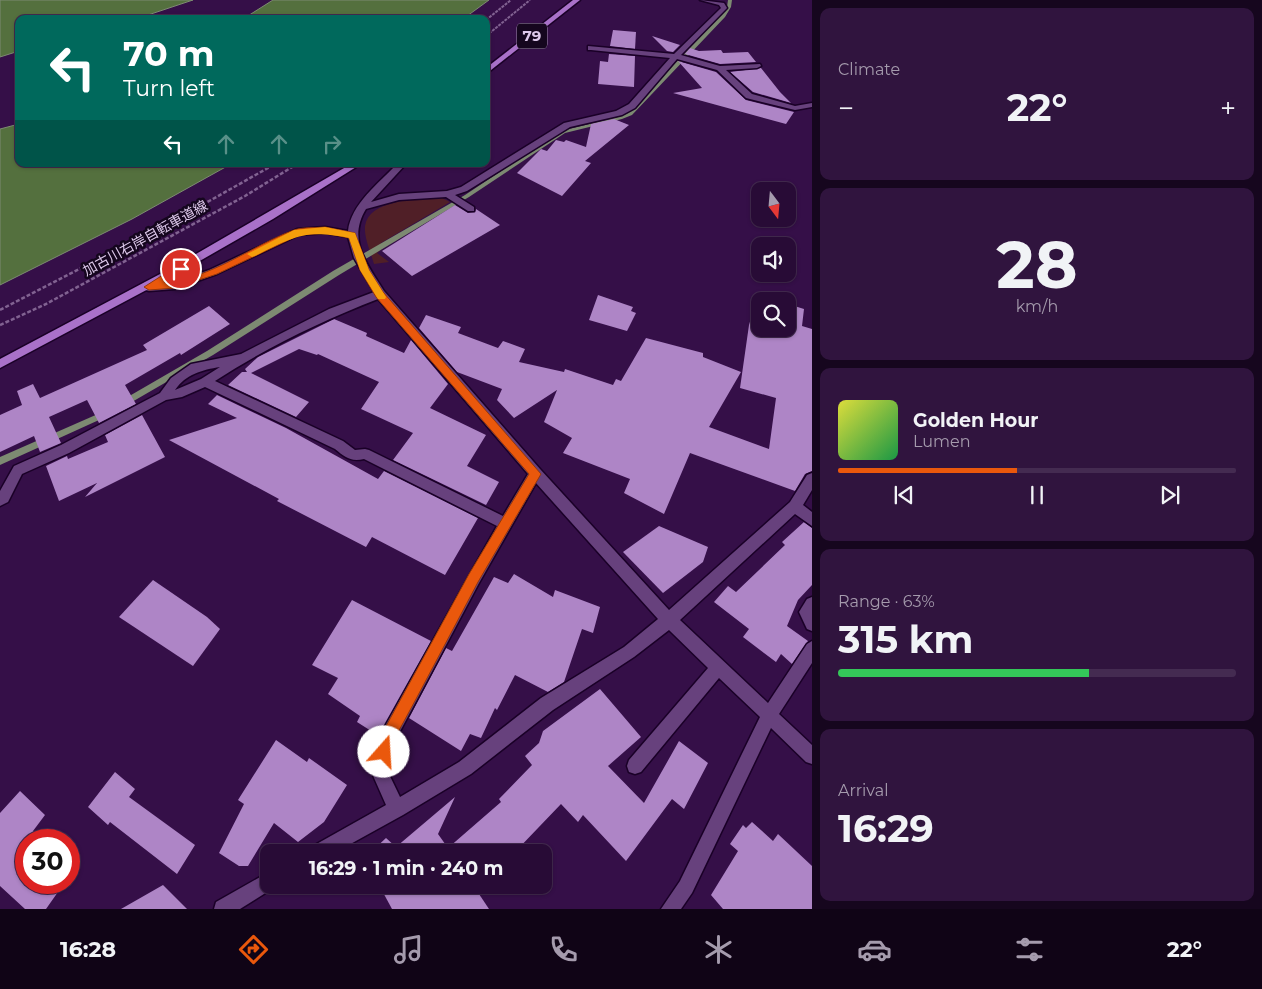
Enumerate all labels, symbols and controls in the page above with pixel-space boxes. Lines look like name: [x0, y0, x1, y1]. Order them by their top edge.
road number: 79: [517, 24, 547, 48]
text: 70 m: [123, 32, 214, 75]
icon: left: [40, 35, 105, 100]
text: Climate: [838, 60, 900, 79]
text: Turn left: [123, 75, 215, 102]
text: 22°: [1007, 84, 1067, 131]
text: −: [838, 91, 854, 125]
text: +: [1220, 91, 1236, 125]
icon: left: [159, 130, 187, 158]
icon: ahead: [212, 130, 240, 158]
icon: ahead: [265, 130, 293, 158]
icon: right: [318, 130, 346, 158]
north arrow: [751, 182, 796, 228]
map controls: [751, 182, 796, 337]
street label: 加古川右岸自転車道線: [79, 196, 211, 280]
text: 28: [996, 225, 1078, 304]
button: sound: [751, 237, 796, 282]
pin: [160, 248, 202, 290]
icon: arrive: [167, 255, 195, 283]
button: search: [751, 292, 796, 337]
text: km/h: [1016, 297, 1058, 316]
text: Golden Hour: [913, 409, 1039, 432]
text: Lumen: [913, 432, 971, 451]
icon: previous: [890, 481, 918, 509]
icon: pause: [1023, 481, 1051, 509]
icon: next: [1156, 481, 1184, 509]
text: Range · 63%: [838, 592, 935, 611]
text: 315 km: [838, 616, 973, 663]
position arrow: [357, 725, 409, 777]
text: Arrival: [838, 781, 888, 800]
text: 16:29: [838, 805, 934, 852]
speed limit sign: 30: [15, 829, 80, 894]
text: 16:29 · 1 min · 240 m: [309, 857, 503, 880]
icon: directions: [236, 932, 271, 967]
icon: music: [391, 932, 426, 967]
icon: phone: [546, 932, 581, 967]
icon: climate: [701, 932, 736, 967]
icon: car: [857, 932, 892, 967]
icon: filters: [1012, 932, 1047, 967]
text: 16:28: [60, 936, 116, 963]
text: 22°: [1167, 936, 1202, 963]

